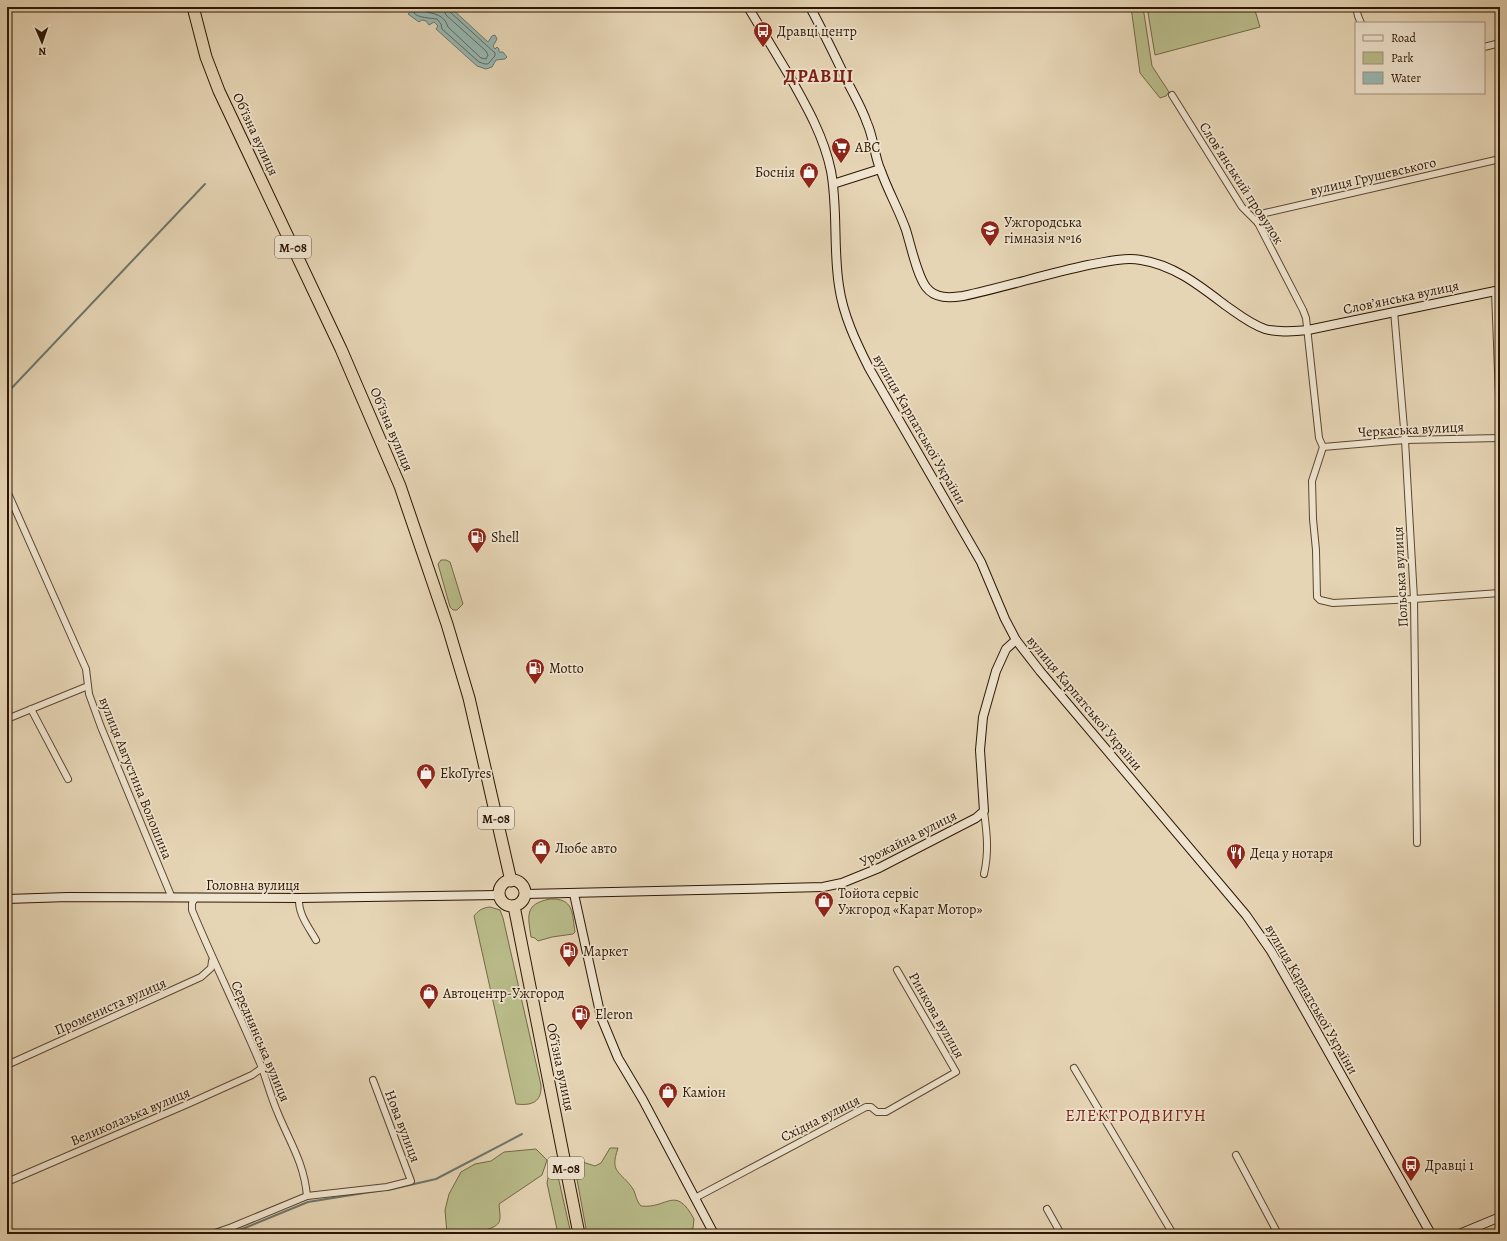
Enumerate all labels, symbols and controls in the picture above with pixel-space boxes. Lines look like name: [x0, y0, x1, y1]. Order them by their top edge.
bus stop icon: Дравці центр: [752, 20, 774, 48]
north arrow: [22, 22, 62, 62]
place label: Дравці центр: [777, 22, 857, 41]
legend: [1355, 22, 1485, 94]
text: Road: [1391, 30, 1417, 46]
text: N: [38, 44, 47, 59]
text: Park: [1391, 50, 1414, 66]
district label: ДРАВЦІ: [784, 64, 854, 88]
text: Water: [1390, 70, 1421, 86]
street label: Обʼїзна вулиця: [228, 90, 283, 179]
street label: Словʼянський провулок: [1195, 118, 1288, 248]
supermarket icon: ABC: [830, 136, 852, 164]
place label: ABC: [854, 138, 881, 157]
street label: вулиця Грушевського: [1308, 153, 1438, 200]
shop icon: Боснія: [798, 161, 820, 189]
place label: Боснія: [755, 163, 795, 182]
place label: Ужгородська гімназія №16: [1004, 213, 1082, 248]
school or university icon: Ужгородська гімназія №16: [979, 219, 1001, 247]
road number: М-08: [275, 236, 311, 258]
street label: Словʼянська вулиця: [1341, 276, 1461, 319]
street label: вулиця Карпатської України: [869, 351, 970, 508]
street label: Обʼїзна вулиця: [365, 384, 418, 474]
street label: Черкаська вулиця: [1357, 417, 1465, 442]
fuel station icon: Shell: [466, 526, 488, 554]
street label: Польська вулиця: [1388, 526, 1413, 628]
place label: Shell: [491, 528, 519, 547]
street label: вулиця Карпатської України: [1023, 632, 1147, 775]
fuel station icon: Motto: [524, 657, 546, 685]
place label: Motto: [549, 659, 584, 678]
street label: вулиця Августина Волошина: [94, 694, 177, 863]
shop icon: EkoTyres: [415, 762, 437, 790]
place label: EkoTyres: [440, 764, 491, 783]
street label: Урожайна вулиця: [856, 806, 960, 871]
road number: М-08: [478, 807, 514, 829]
shop icon: Любе авто: [530, 837, 552, 865]
place label: Любе авто: [555, 839, 617, 858]
restaurant icon: Деца у нотаря: [1225, 842, 1247, 870]
place label: Деца у нотаря: [1250, 844, 1333, 863]
street label: Головна вулиця: [206, 876, 300, 895]
place label: Тойота сервіс Ужгород «Карат Мотор»: [838, 884, 982, 919]
shop icon: Тойота сервіс Ужгород «Карат Мотор»: [813, 890, 835, 918]
street label: вулиця Карпатської України: [1261, 921, 1362, 1078]
fuel station icon: Маркет: [558, 940, 580, 968]
place label: Маркет: [583, 942, 628, 961]
street label: Ринкова вулиця: [904, 969, 969, 1062]
street label: Промениста вулиця: [51, 973, 169, 1040]
street label: Середнянська вулиця: [226, 978, 295, 1105]
shop icon: Автоцентр-Ужгород: [418, 982, 440, 1010]
place label: Автоцентр-Ужгород: [442, 984, 564, 1003]
fuel station icon: Eleron: [570, 1003, 592, 1031]
place label: Eleron: [595, 1005, 633, 1024]
street label: Обʼїзна вулиця: [542, 1021, 579, 1113]
shop icon: Каміон: [657, 1081, 679, 1109]
street label: Великолазька вулиця: [67, 1083, 193, 1150]
place label: Каміон: [682, 1083, 726, 1102]
street label: Нова вулиця: [380, 1087, 425, 1165]
street label: Східна вулиця: [777, 1090, 863, 1147]
district label: ЕЛЕКТРОДВИГУН: [1065, 1105, 1207, 1127]
bus stop icon: Дравці 1: [1400, 1154, 1422, 1182]
place label: Дравці 1: [1425, 1156, 1474, 1175]
road number: М-08: [548, 1157, 584, 1179]

